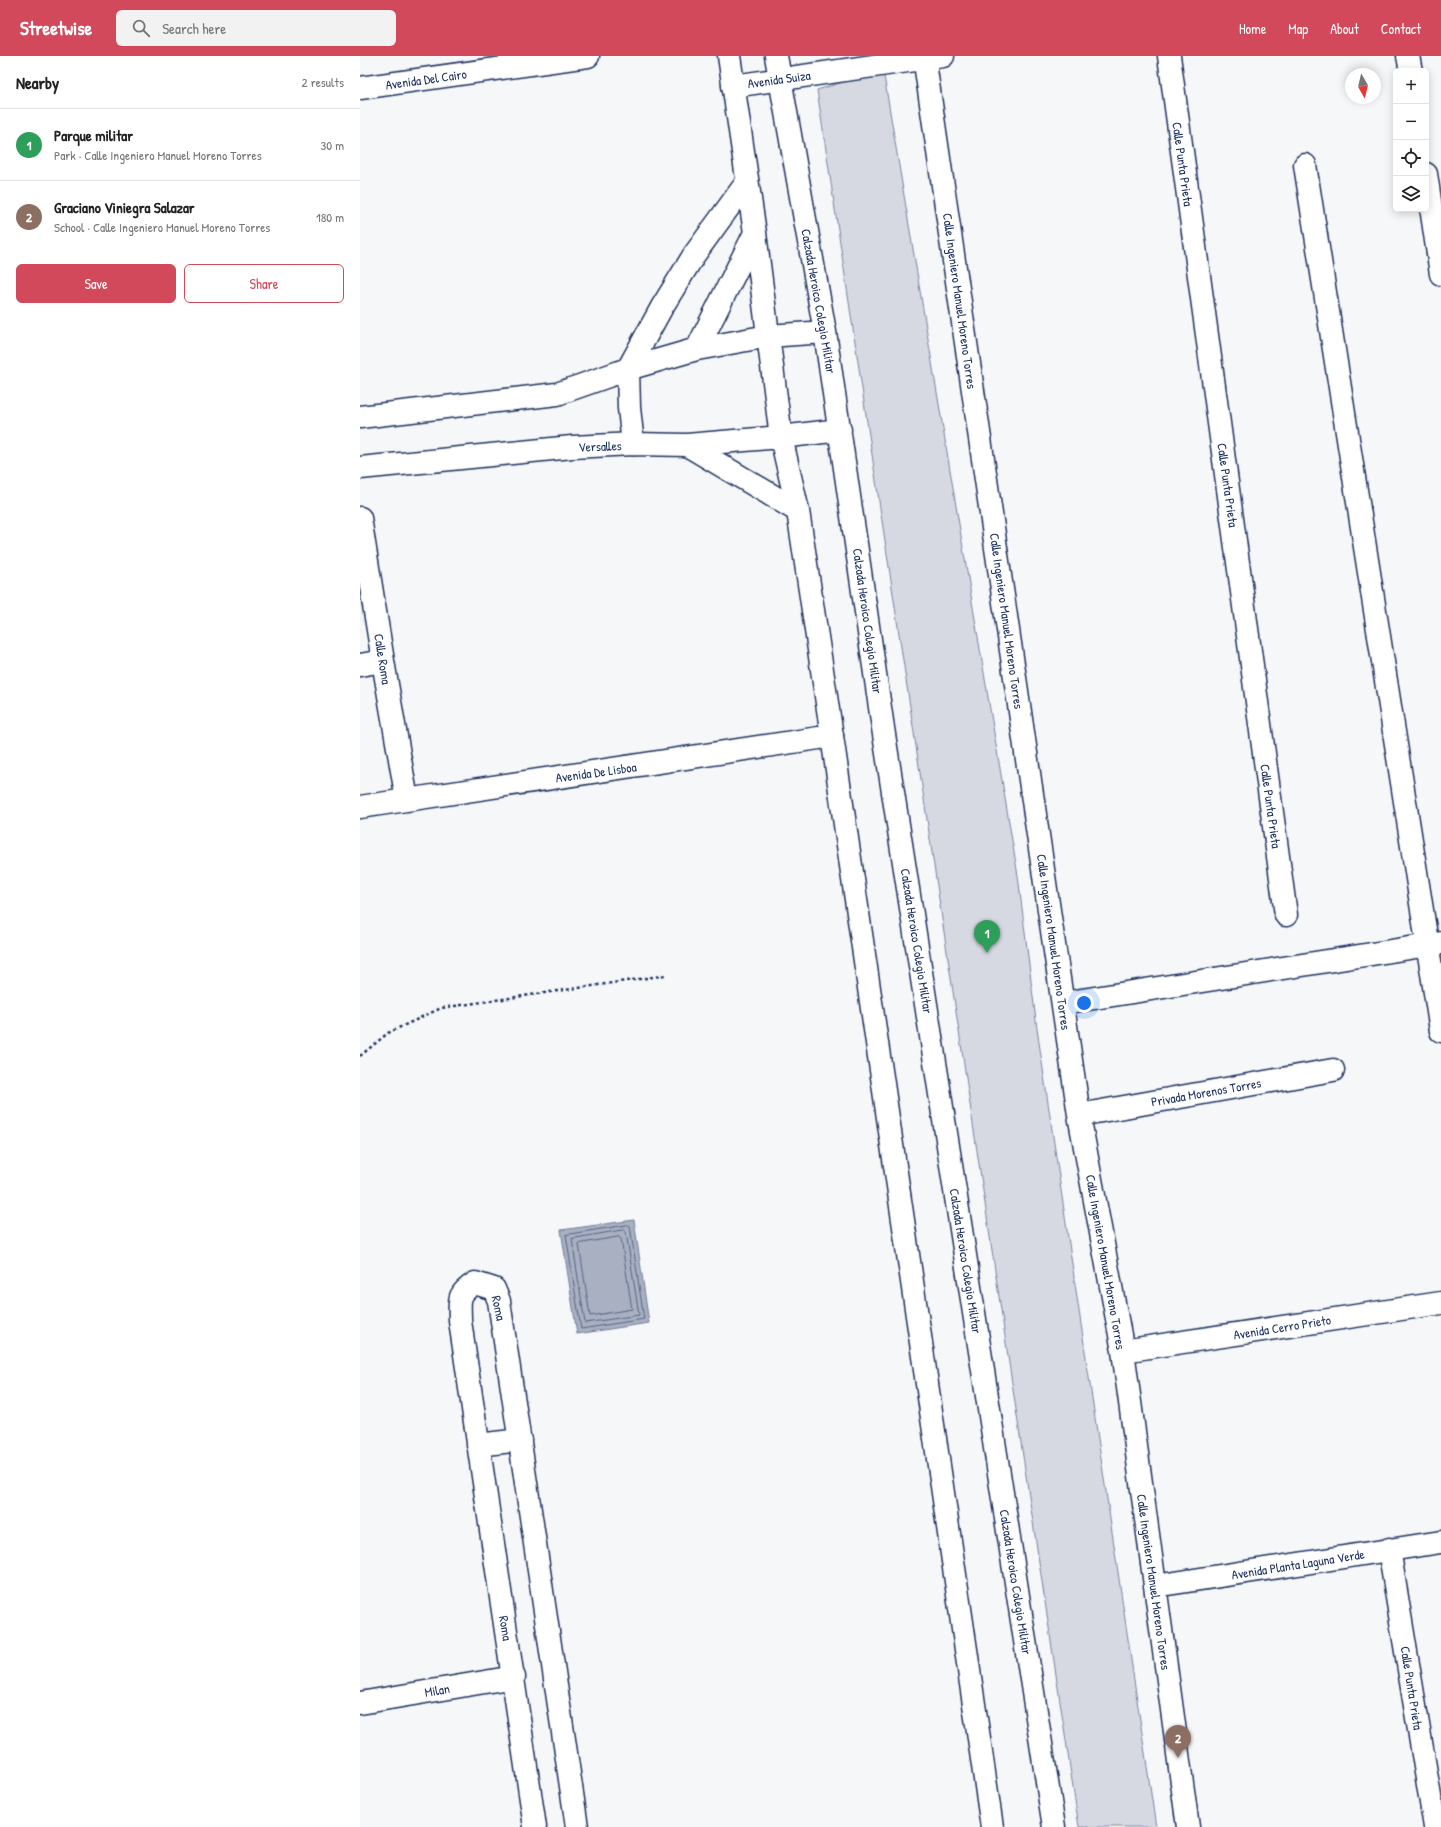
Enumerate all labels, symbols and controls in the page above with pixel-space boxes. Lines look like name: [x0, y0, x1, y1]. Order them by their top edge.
search box: [116, 10, 396, 46]
text: Streetwise: [20, 15, 92, 41]
icon: search: [130, 17, 152, 39]
text: Search here: [162, 18, 226, 39]
text: Home: [1239, 19, 1266, 38]
text: Map: [1288, 19, 1308, 38]
text: About: [1330, 19, 1359, 38]
text: Contact: [1381, 19, 1421, 38]
street label: Avenida Del Cairo: [384, 64, 468, 94]
street label: Avenida Suiza: [746, 66, 812, 92]
north arrow: [1345, 68, 1381, 104]
map controls: [1393, 68, 1429, 212]
button: +: [1393, 68, 1429, 104]
text: Nearby: [16, 71, 59, 94]
text: 2 results: [302, 73, 344, 91]
button: −: [1393, 104, 1429, 140]
street label: Calle Punta Prieta: [1168, 121, 1198, 207]
text: Parque militar: [54, 125, 133, 146]
text: 1: [27, 136, 31, 154]
text: 30 m: [321, 136, 344, 154]
button: locate: [1393, 140, 1429, 176]
text: Park · Calle Ingeniero Manuel Moreno Torres: [54, 146, 262, 164]
button: layers: [1393, 176, 1429, 212]
text: Graciano Viniegra Salazar: [54, 197, 195, 218]
text: 2: [26, 208, 32, 226]
text: 180 m: [316, 208, 344, 226]
street label: Calle Ingeniero Manuel Moreno Torres: [939, 212, 981, 390]
text: School · Calle Ingeniero Manuel Moreno Torres: [54, 218, 270, 236]
street label: Calzada Heroico Colegio Militar: [797, 227, 841, 375]
button: Save: [16, 264, 176, 303]
button: Share: [184, 264, 344, 303]
street label: Versalles: [578, 436, 622, 456]
street label: Calle Punta Prieta: [1213, 442, 1243, 528]
street label: Calle Ingeniero Manuel Moreno Torres: [986, 532, 1028, 710]
street label: Calzada Heroico Colegio Militar: [849, 547, 887, 695]
street label: Calle Roma: [370, 632, 396, 686]
street label: Avenida De Lisboa: [554, 757, 638, 787]
street label: Calle Punta Prieta: [1256, 763, 1286, 849]
street label: Calle Ingeniero Manuel Moreno Torres: [1033, 853, 1075, 1031]
street label: Calzada Heroico Colegio Militar: [897, 867, 937, 1015]
pin: 1: [974, 920, 1000, 953]
your location: [1074, 993, 1094, 1013]
street label: Privada Morenos Torres: [1150, 1073, 1262, 1111]
street label: Calle Ingeniero Manuel Moreno Torres: [1082, 1173, 1130, 1351]
street label: Calzada Heroico Colegio Militar: [946, 1187, 986, 1335]
street label: Roma: [488, 1294, 510, 1322]
street label: Avenida Cerro Prieto: [1232, 1310, 1332, 1344]
street label: Calle Ingeniero Manuel Moreno Torres: [1133, 1493, 1175, 1671]
street label: Calzada Heroico Colegio Militar: [996, 1508, 1036, 1656]
street label: Avenida Planta Laguna Verde: [1230, 1545, 1366, 1583]
street label: Roma: [495, 1614, 517, 1642]
street label: Calle Punta Prieta: [1396, 1645, 1428, 1731]
street label: Milan: [423, 1679, 451, 1701]
pin: 2: [1165, 1725, 1191, 1758]

